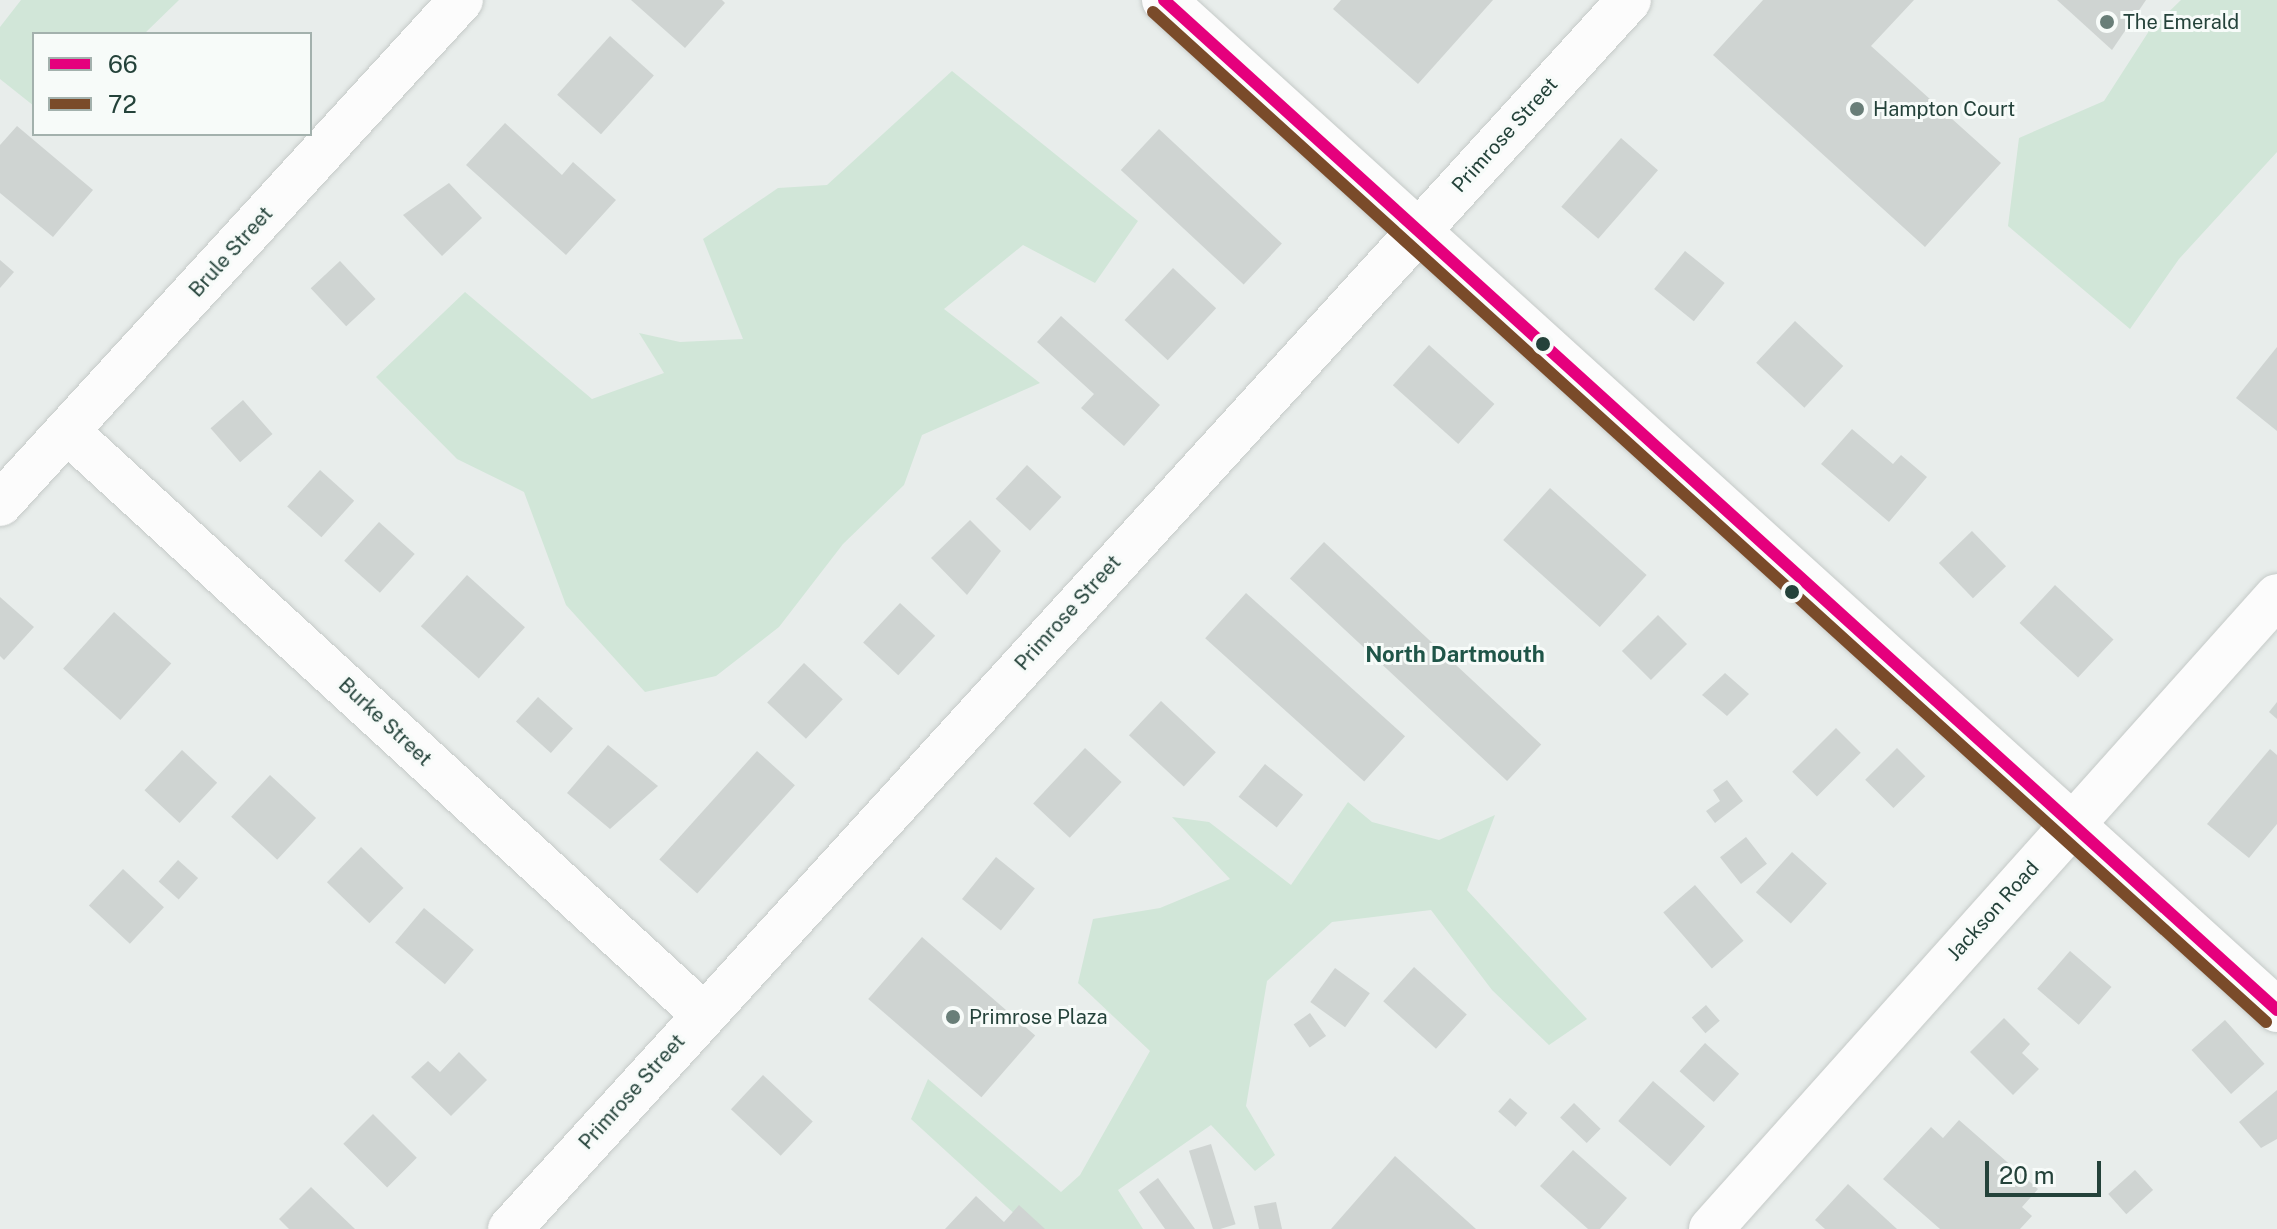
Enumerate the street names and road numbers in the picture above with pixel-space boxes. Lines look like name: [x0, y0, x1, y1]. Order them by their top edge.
street label: Primrose Street: [1447, 73, 1563, 197]
street label: Brule Street: [184, 202, 278, 302]
street label: Primrose Street: [1010, 551, 1126, 675]
street label: Burke Street: [334, 673, 436, 771]
street label: Jackson Road: [1942, 856, 2044, 966]
street label: Primrose Street: [574, 1030, 690, 1154]

